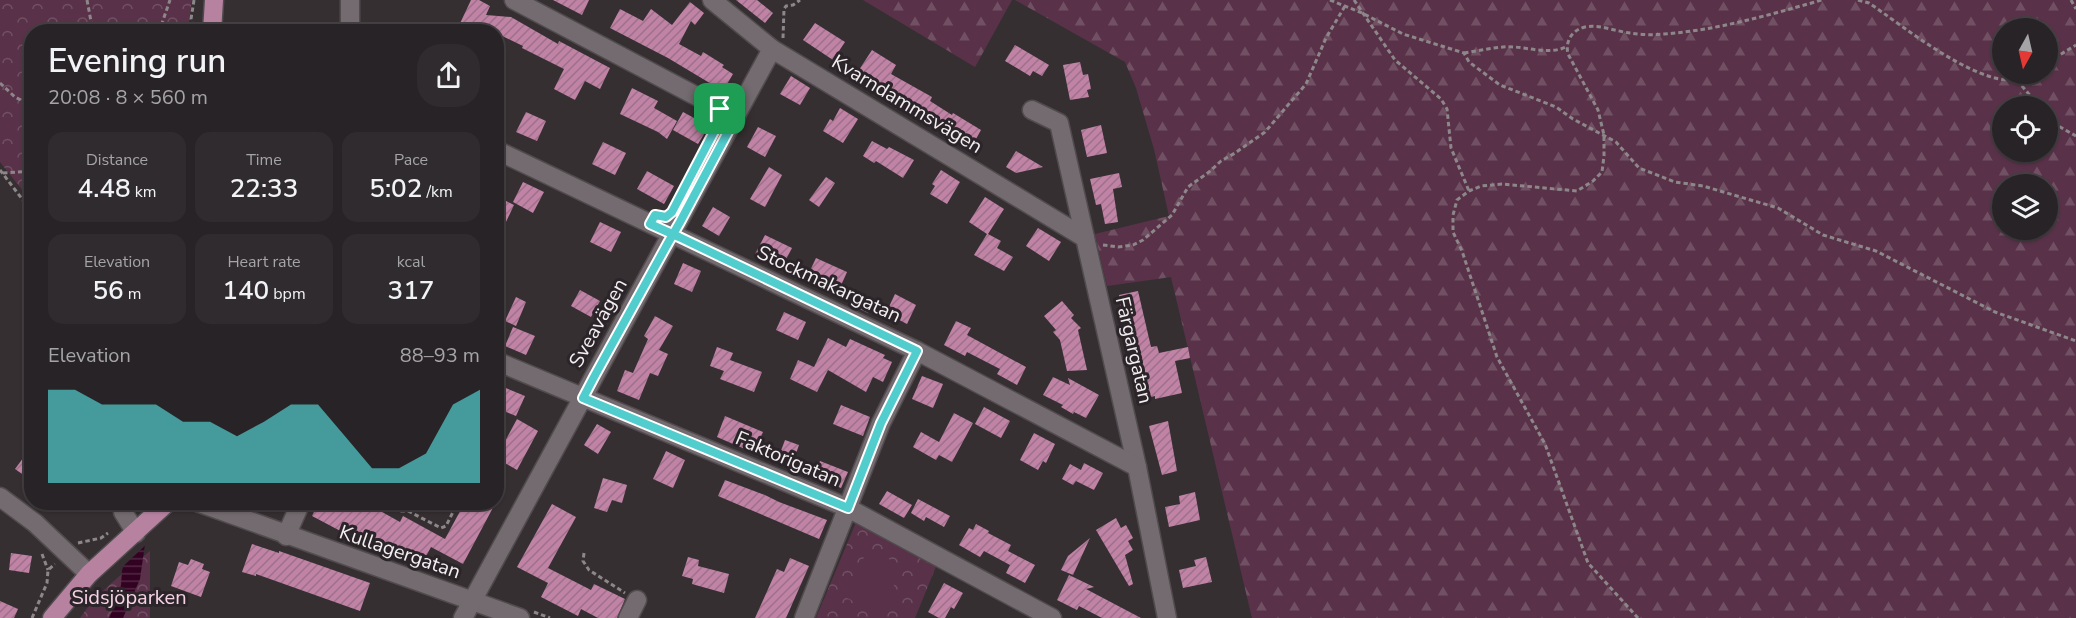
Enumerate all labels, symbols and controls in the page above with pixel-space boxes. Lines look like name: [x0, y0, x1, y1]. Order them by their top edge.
north arrow: [1992, 18, 2058, 84]
map controls: [1992, 18, 2058, 240]
text: Evening run: [48, 39, 226, 84]
button: share: [417, 44, 480, 107]
street label: Kvarndammsvägen: [827, 48, 987, 160]
pin: [694, 83, 745, 134]
text: 20:08 · 8 × 560 m: [48, 84, 208, 111]
icon: arrive: [703, 92, 736, 125]
button: locate: [1992, 96, 2058, 162]
text: Distance: [86, 149, 148, 171]
text: Time: [246, 149, 282, 171]
text: Pace: [394, 149, 428, 171]
text: 4.48: [78, 171, 131, 206]
text: 22:33: [230, 171, 298, 206]
text: 5:02: [369, 171, 422, 206]
button: layers: [1992, 174, 2058, 240]
text: km: [131, 181, 156, 203]
text: /km: [422, 181, 453, 203]
street label: Stockmakargatan: [753, 239, 905, 329]
text: Elevation: [84, 251, 150, 273]
text: Heart rate: [227, 251, 301, 273]
text: kcal: [397, 251, 425, 273]
text: 56: [92, 273, 124, 308]
text: 140: [222, 273, 269, 308]
text: 317: [388, 273, 434, 308]
street label: Sveavägen: [562, 274, 634, 372]
text: m: [124, 283, 142, 305]
text: bpm: [269, 283, 306, 305]
street label: Färgargatan: [1109, 294, 1159, 406]
text: Elevation: [48, 342, 131, 369]
text: 88–93 m: [400, 342, 480, 369]
street label: Faktorigatan: [731, 425, 845, 493]
street label: Kullagergatan: [336, 519, 464, 585]
park label: Sidsjöparken: [71, 584, 187, 611]

